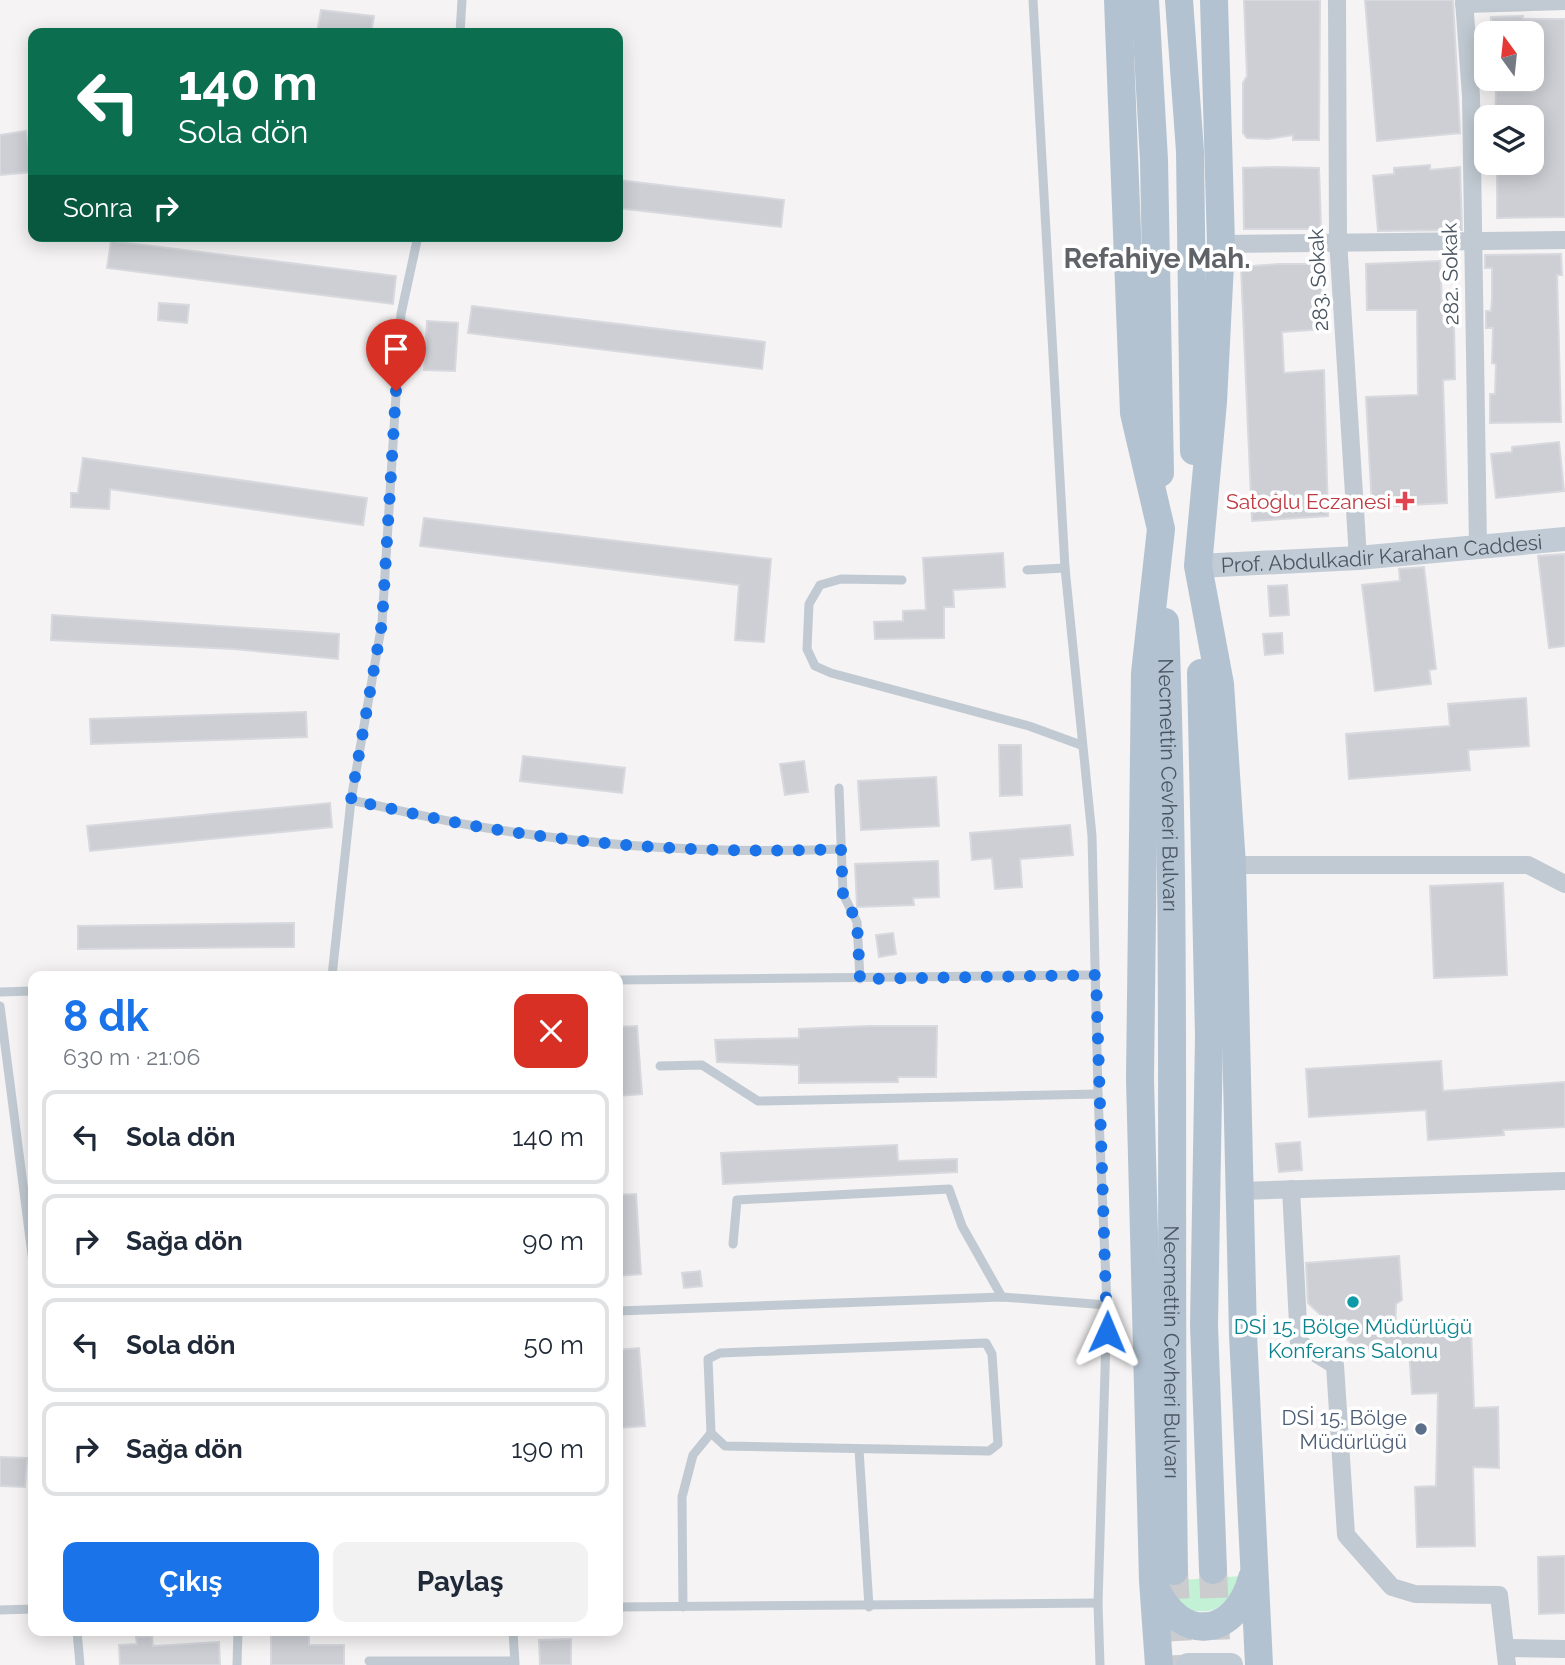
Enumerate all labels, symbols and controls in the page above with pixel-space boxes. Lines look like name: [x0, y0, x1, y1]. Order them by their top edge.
north arrow: [1474, 21, 1544, 91]
map controls: [1474, 21, 1544, 175]
text: 140 m: [178, 54, 318, 111]
icon: left: [63, 56, 154, 147]
button: layers: [1474, 105, 1544, 175]
text: Sola dön: [178, 113, 308, 150]
icon: right: [147, 189, 185, 227]
text: Sonra: [63, 193, 133, 223]
street label: 282. Sokak: [1437, 223, 1463, 325]
street label: 283. Sokak: [1303, 228, 1333, 332]
district label: Refahiye Mah.: [1064, 242, 1250, 275]
pin: [366, 319, 426, 391]
icon: arrive: [377, 330, 415, 368]
place label: Satoğlu Eczanesi: [1226, 489, 1391, 514]
marker: Satoğlu Eczanesi: [1397, 493, 1413, 509]
street label: Prof. Abdulkadir Karahan Caddesi: [1220, 529, 1543, 577]
street label: Necmettin Cevheri Bulvarı: [1154, 658, 1184, 912]
text: 8 dk: [63, 992, 149, 1041]
button: close: [514, 994, 588, 1068]
text: 630 m · 21:06: [63, 1043, 200, 1070]
icon: left: [67, 1118, 105, 1156]
text: Sola dön: [126, 1122, 235, 1152]
text: 140 m: [512, 1122, 584, 1152]
icon: right: [67, 1222, 105, 1260]
street label: Necmettin Cevheri Bulvarı: [1160, 1225, 1185, 1479]
text: Sağa dön: [126, 1226, 243, 1256]
text: 90 m: [522, 1226, 584, 1256]
marker: DSİ 15. Bölge Müdürlüğü Konferans Salonu: [1345, 1294, 1361, 1310]
position arrow: [1070, 1295, 1144, 1369]
place label: DSİ 15. Bölge Müdürlüğü Konferans Salonu: [1234, 1314, 1472, 1363]
icon: left: [67, 1326, 105, 1364]
text: Sola dön: [126, 1330, 235, 1360]
text: 50 m: [523, 1330, 584, 1360]
place label: DSİ 15. Bölge Müdürlüğü: [1281, 1405, 1407, 1454]
marker: DSİ 15. Bölge Müdürlüğü: [1413, 1421, 1429, 1437]
icon: right: [67, 1430, 105, 1468]
text: Sağa dön: [126, 1434, 243, 1464]
text: 190 m: [511, 1434, 584, 1464]
button: Çıkış: [63, 1542, 319, 1622]
button: Paylaş: [333, 1542, 588, 1622]

